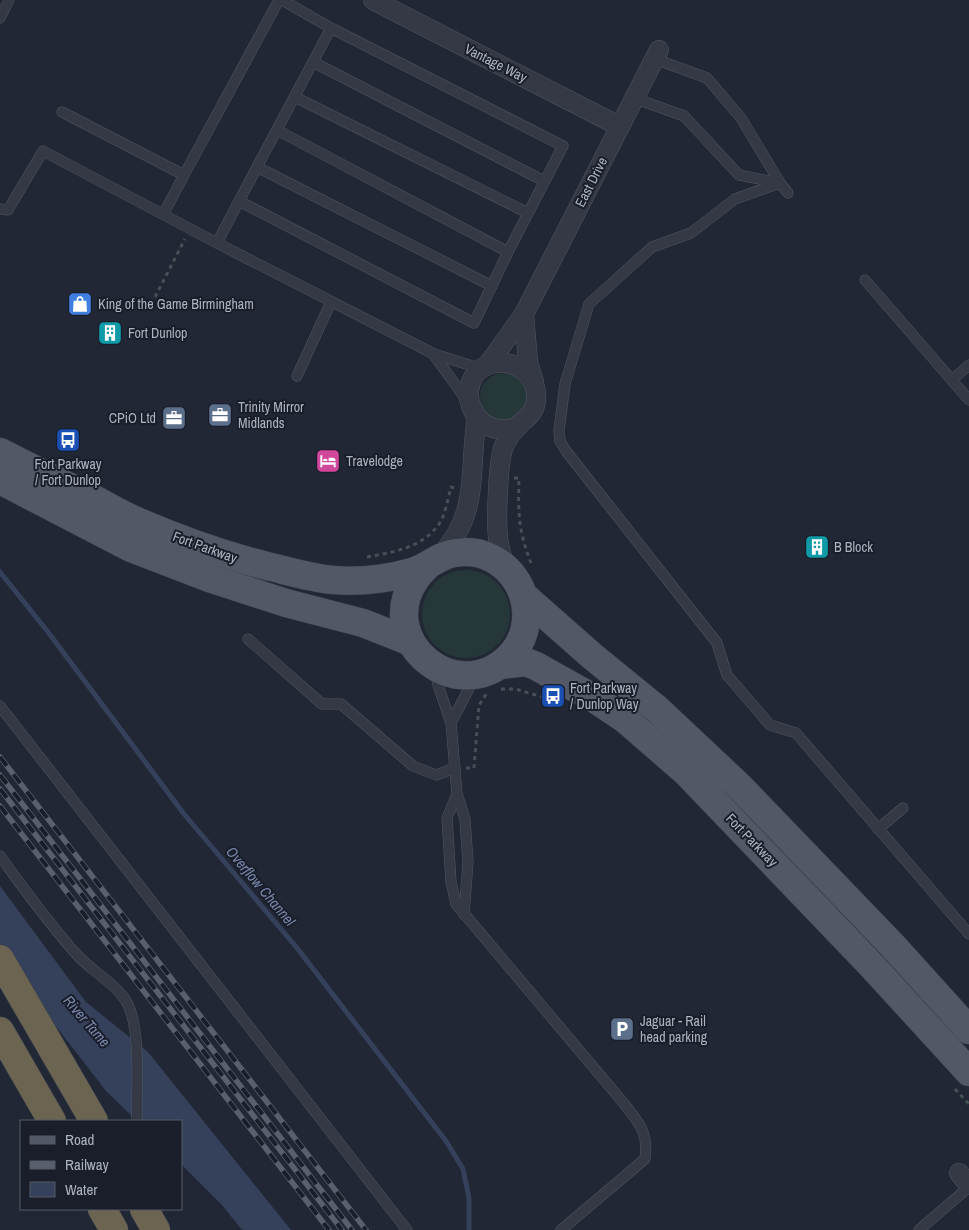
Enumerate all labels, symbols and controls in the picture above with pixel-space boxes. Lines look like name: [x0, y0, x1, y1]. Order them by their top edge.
street label: Vantage Way: [462, 40, 530, 86]
street label: East Drive: [571, 154, 611, 210]
shop icon: King of the Game Birmingham: [67, 291, 93, 317]
place label: King of the Game Birmingham: [98, 295, 254, 313]
building icon: Fort Dunlop: [97, 320, 123, 346]
place label: Fort Dunlop: [128, 324, 187, 342]
place label: Trinity Mirror Midlands: [238, 398, 304, 432]
office icon: Trinity Mirror Midlands: [207, 402, 233, 428]
office icon: CPiO Ltd: [161, 405, 187, 431]
place label: CPiO Ltd: [109, 409, 156, 427]
bus stop icon: Fort Parkway / Fort Dunlop: [55, 427, 81, 453]
hotel icon: Travelodge: [315, 448, 341, 474]
place label: Travelodge: [346, 452, 403, 470]
place label: Fort Parkway / Fort Dunlop: [34, 455, 102, 489]
street label: Fort Parkway: [170, 527, 240, 567]
building icon: B Block: [804, 534, 830, 560]
place label: B Block: [834, 538, 873, 556]
place label: Fort Parkway / Dunlop Way: [570, 679, 639, 713]
bus stop icon: Fort Parkway / Dunlop Way: [540, 683, 566, 709]
street label: Fort Parkway: [722, 810, 782, 871]
water label: Overflow Channel: [222, 842, 301, 930]
water label: River Tame: [59, 991, 115, 1052]
place label: Jaguar - Rail head parking: [640, 1012, 708, 1046]
parking icon: Jaguar - Rail head parking: [609, 1016, 635, 1042]
legend: [20, 1120, 182, 1210]
text: Road: [65, 1129, 94, 1150]
text: Railway: [65, 1154, 110, 1175]
text: Water: [65, 1179, 97, 1200]

